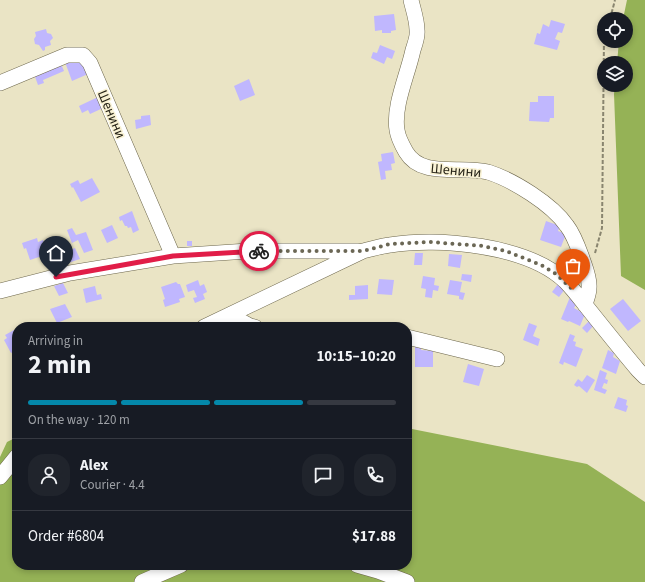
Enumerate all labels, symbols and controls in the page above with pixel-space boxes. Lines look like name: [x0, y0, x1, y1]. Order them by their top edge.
map controls: [597, 12, 633, 92]
button: locate: [597, 12, 633, 48]
button: layers: [597, 56, 633, 92]
street label: Шенини: [92, 87, 130, 142]
street label: Шенини: [430, 159, 482, 183]
courier: [239, 231, 279, 271]
pin: [39, 236, 73, 277]
icon: bike: [248, 240, 270, 262]
icon: home: [45, 242, 67, 264]
pin: [556, 249, 590, 290]
icon: bag: [562, 255, 584, 277]
text: Arriving in: [28, 332, 83, 350]
text: 2 min: [28, 346, 91, 383]
text: 10:15–10:20: [316, 346, 396, 367]
text: On the way · 120 m: [28, 411, 130, 429]
button: person: [28, 454, 70, 496]
button: chat: [302, 454, 344, 496]
button: phone: [354, 454, 396, 496]
text: Alex: [80, 455, 108, 476]
text: Courier · 4.4: [80, 476, 145, 494]
text: Order #6804: [28, 526, 104, 547]
text: $17.88: [352, 526, 396, 547]

